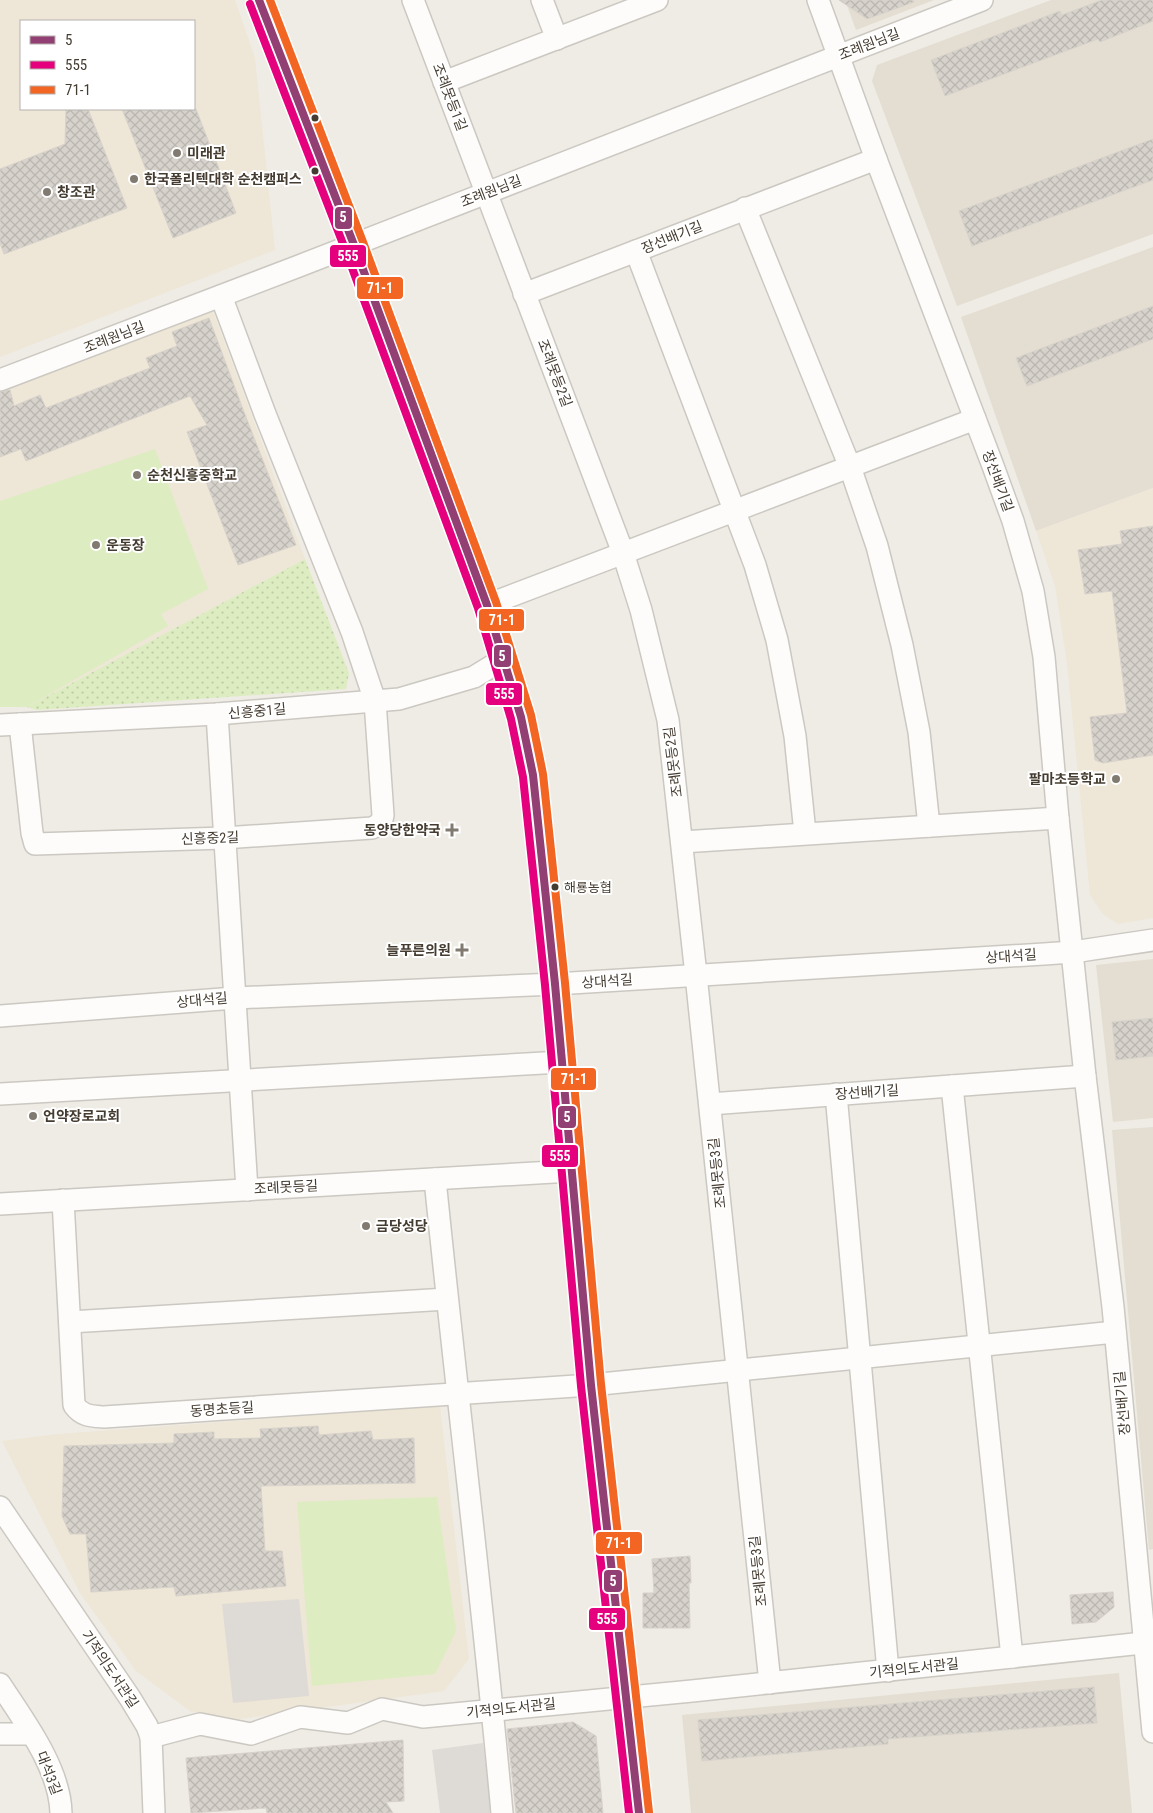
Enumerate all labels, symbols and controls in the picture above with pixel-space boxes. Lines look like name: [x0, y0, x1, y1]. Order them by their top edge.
legend: [20, 20, 195, 110]
street label: 조례원님길: [836, 25, 902, 63]
text: 5: [65, 31, 72, 49]
text: 555: [65, 56, 87, 74]
street label: 조례못등1길: [430, 61, 470, 133]
text: 71-1: [65, 81, 91, 99]
unlabelled marker: [310, 113, 320, 123]
place label: 미래관: [187, 145, 226, 161]
marker: 미래관: [171, 147, 183, 159]
unlabelled marker: [310, 166, 320, 176]
place label: 한국폴리텍대학 순천캠퍼스: [144, 171, 302, 187]
street label: 조례원님길: [458, 172, 524, 210]
marker: 한국폴리텍대학 순천캠퍼스: [128, 173, 140, 185]
place label: 창조관: [57, 184, 96, 200]
marker: 창조관: [41, 186, 53, 198]
line badge: 5: [334, 206, 353, 230]
text: 5: [339, 209, 347, 225]
street label: 장선배기길: [639, 218, 705, 256]
line badge: 555: [329, 244, 367, 268]
text: 555: [337, 248, 359, 264]
line badge: 71-1: [356, 276, 404, 300]
text: 71-1: [367, 280, 393, 296]
street label: 조례원님길: [81, 318, 147, 356]
street label: 조례못등2길: [535, 337, 575, 409]
street label: 장선배기길: [979, 448, 1017, 514]
place label: 순천신흥중학교: [147, 467, 237, 483]
marker: 순천신흥중학교: [131, 469, 143, 481]
place label: 운동장: [106, 537, 145, 553]
marker: 운동장: [90, 539, 102, 551]
line badge: 71-1: [478, 608, 525, 632]
text: 71-1: [489, 612, 515, 628]
line badge: 5: [493, 644, 512, 668]
text: 5: [498, 648, 506, 664]
line badge: 555: [485, 682, 523, 706]
text: 555: [493, 686, 515, 702]
street label: 신흥중1길: [227, 700, 287, 722]
street label: 조례못등2길: [661, 726, 685, 798]
place label: 팔마초등학교: [1029, 771, 1106, 787]
marker: 팔마초등학교: [1110, 773, 1122, 785]
place label: 동양당한약국: [364, 822, 441, 838]
marker: 동양당한약국: [445, 823, 459, 837]
street label: 신흥중2길: [181, 829, 239, 847]
place label: 해룡농협: [564, 880, 612, 895]
marker: 해룡농협: [550, 882, 560, 892]
place label: 늘푸른의원: [387, 942, 451, 958]
marker: 늘푸른의원: [455, 943, 469, 957]
street label: 상대석길: [985, 946, 1037, 966]
street label: 상대석길: [581, 971, 633, 991]
street label: 상대석길: [176, 990, 228, 1010]
line badge: 71-1: [550, 1067, 597, 1091]
text: 71-1: [561, 1071, 587, 1087]
street label: 장선배기길: [834, 1082, 900, 1102]
line badge: 5: [557, 1105, 577, 1129]
place label: 언약장로교회: [43, 1108, 120, 1124]
text: 5: [563, 1109, 571, 1125]
marker: 언약장로교회: [27, 1110, 39, 1122]
street label: 조례못등3길: [705, 1137, 729, 1209]
line badge: 555: [541, 1144, 579, 1168]
text: 555: [549, 1148, 571, 1164]
street label: 조례못등길: [253, 1177, 319, 1197]
place label: 금당성당: [376, 1218, 428, 1234]
marker: 금당성당: [360, 1220, 372, 1232]
street label: 장선배기길: [1111, 1370, 1133, 1436]
street label: 동명초등길: [189, 1399, 255, 1419]
line badge: 71-1: [595, 1531, 643, 1555]
text: 71-1: [606, 1535, 632, 1551]
street label: 조례못등3길: [746, 1535, 770, 1607]
line badge: 5: [603, 1569, 623, 1593]
text: 5: [609, 1573, 617, 1589]
line badge: 555: [588, 1607, 626, 1631]
text: 555: [596, 1611, 618, 1627]
street label: 기적의도서관길: [78, 1627, 142, 1711]
street label: 기적의도서관길: [868, 1655, 960, 1681]
street label: 기적의도서관길: [465, 1695, 557, 1721]
street label: 대석3길: [33, 1749, 65, 1797]

